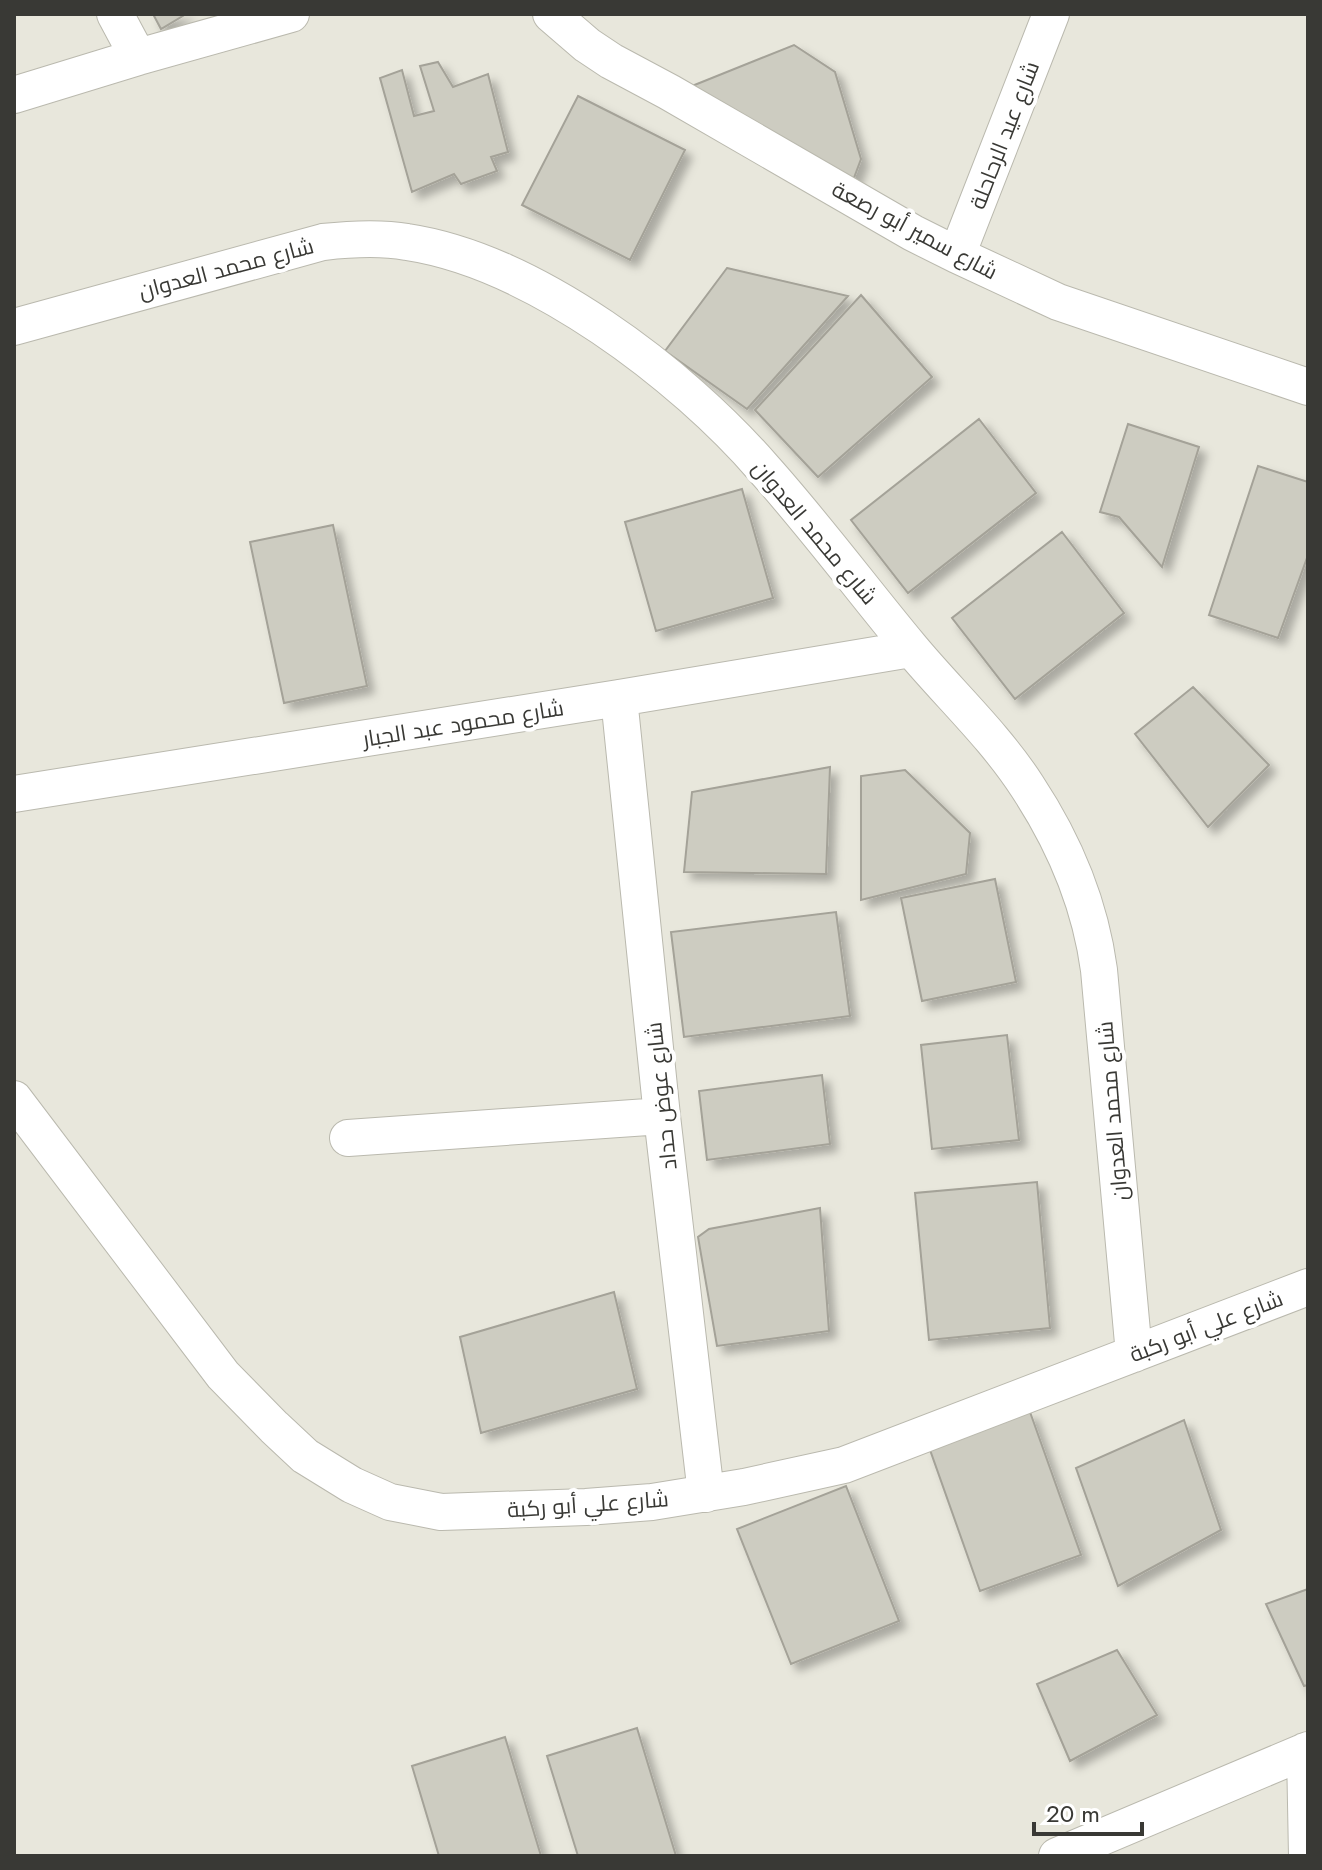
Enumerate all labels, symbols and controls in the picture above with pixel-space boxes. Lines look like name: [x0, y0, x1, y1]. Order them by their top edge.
street label: شارع عيد الرحاحلة: [961, 56, 1047, 214]
street label: شارع سمير أبو رصعة: [826, 173, 1004, 287]
street label: شارع محمد العدوان: [135, 229, 317, 307]
street label: شارع محمد العدوان: [745, 453, 885, 611]
street label: شارع محمود عبد الجبار: [358, 691, 566, 755]
street label: شارع محمد العدوان: [1088, 1020, 1136, 1202]
street label: شارع عوض حداد: [637, 1021, 685, 1171]
street label: شارع علي أبو ركبة: [1125, 1282, 1288, 1371]
street label: شارع علي أبو ركبة: [506, 1482, 670, 1527]
scale bar: [1034, 1786, 1142, 1836]
text: 20 m: [1046, 1796, 1100, 1831]

